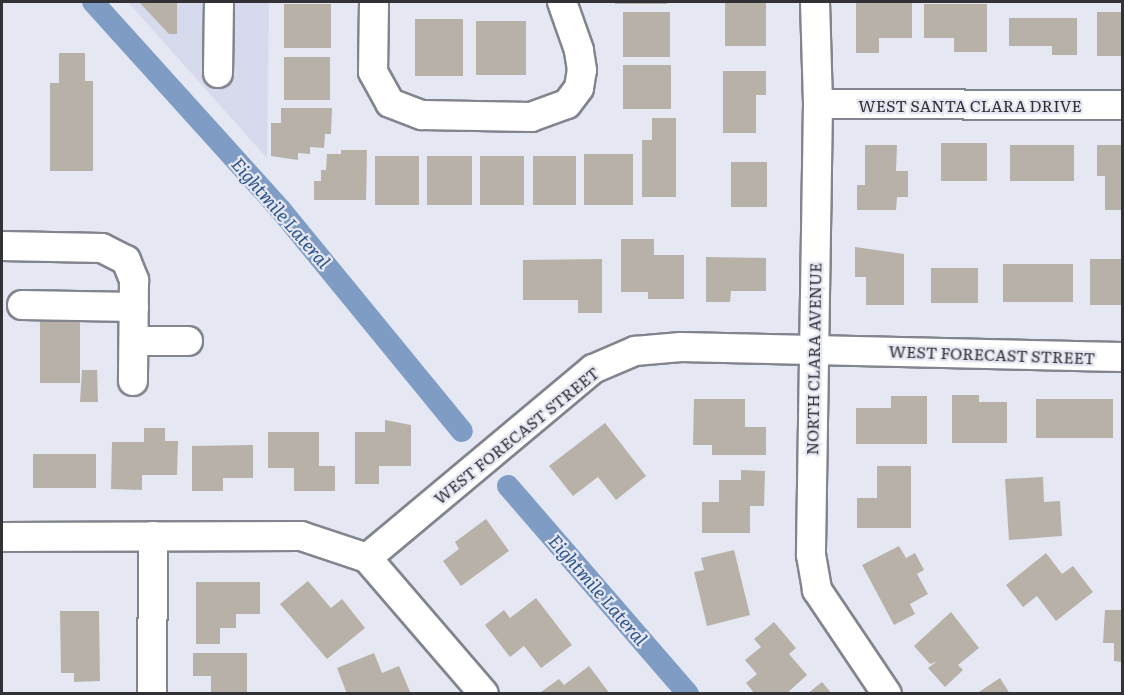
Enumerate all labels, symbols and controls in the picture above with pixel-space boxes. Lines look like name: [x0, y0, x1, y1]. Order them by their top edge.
street label: WEST SANTA CLARA DRIVE: [858, 95, 1082, 115]
water label: Eightmile Lateral: [227, 153, 335, 273]
street label: NORTH CLARA AVENUE: [802, 263, 824, 455]
street label: WEST FORECAST STREET: [888, 341, 1096, 367]
street label: WEST FORECAST STREET: [430, 362, 602, 508]
water label: Eightmile Lateral: [544, 530, 652, 650]

